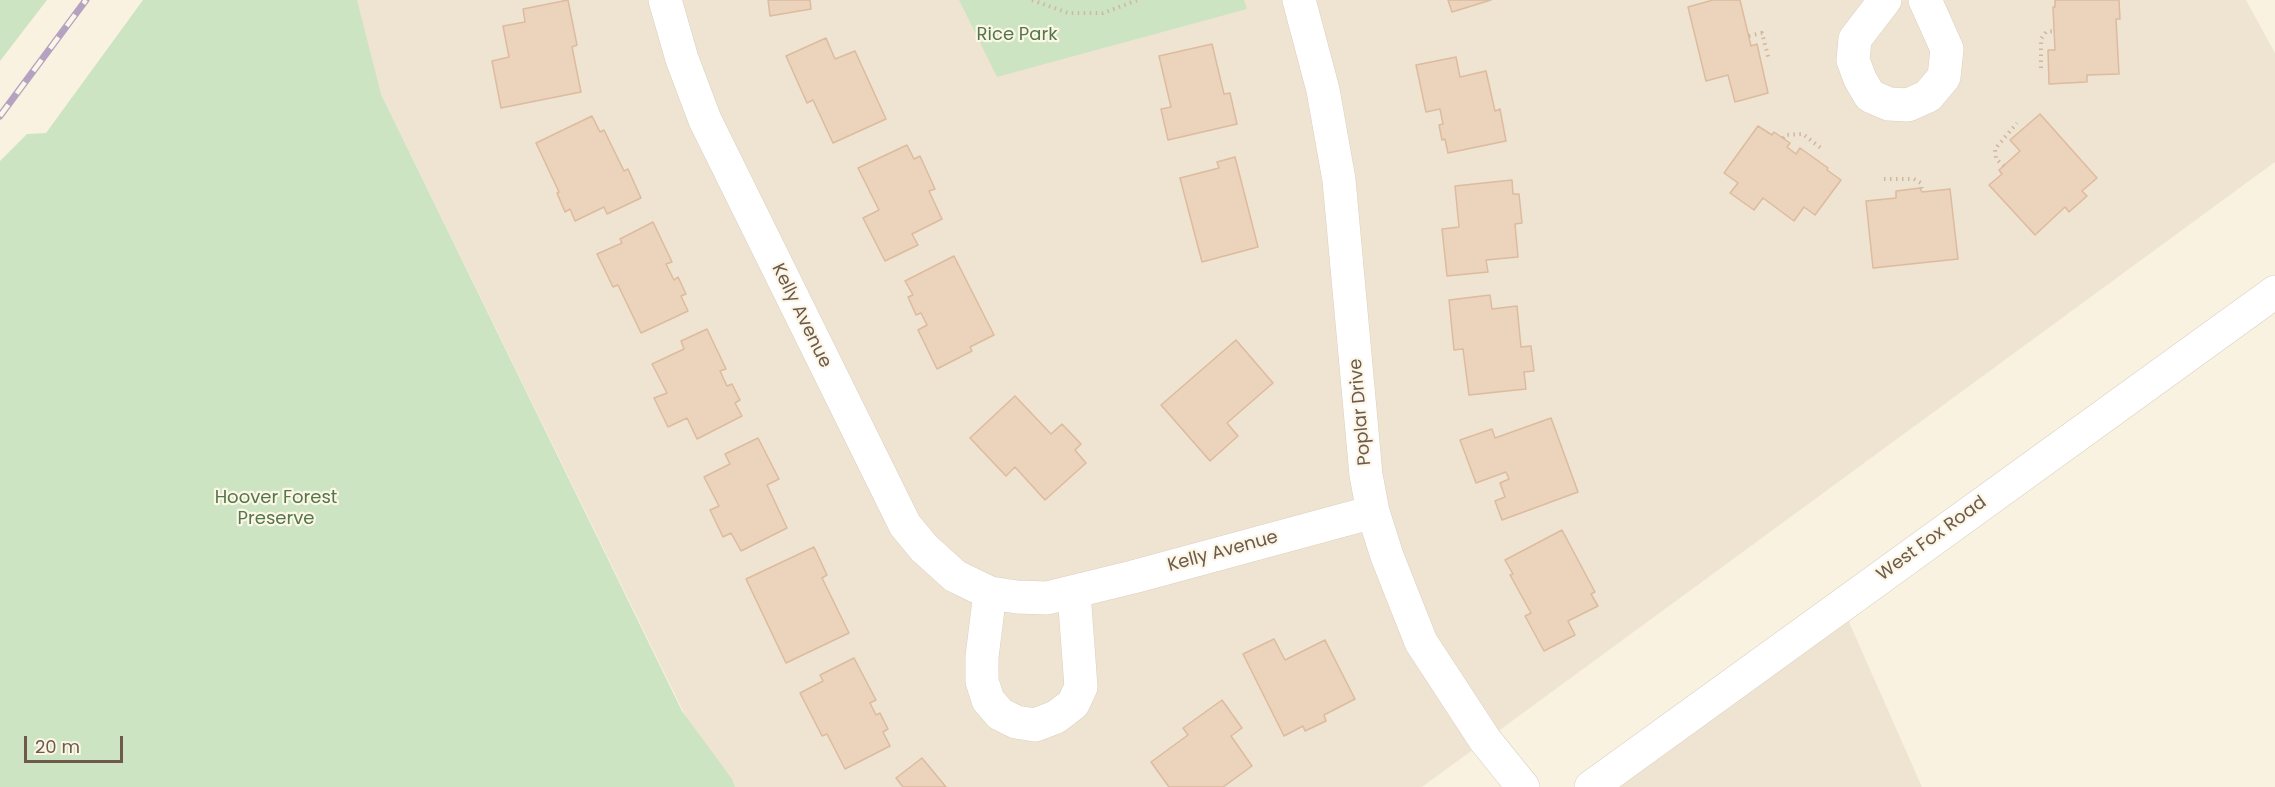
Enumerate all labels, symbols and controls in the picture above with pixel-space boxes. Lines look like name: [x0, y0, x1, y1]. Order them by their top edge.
park label: Rice Park: [977, 24, 1057, 46]
street label: Kelly Avenue: [766, 260, 836, 372]
street label: Poplar Drive: [1346, 358, 1376, 466]
park label: Hoover Forest Preserve: [215, 487, 337, 530]
street label: West Fox Road: [1873, 492, 1991, 586]
street label: Kelly Avenue: [1165, 527, 1281, 577]
scale bar: [27, 724, 126, 762]
text: 20 m: [35, 734, 80, 759]

